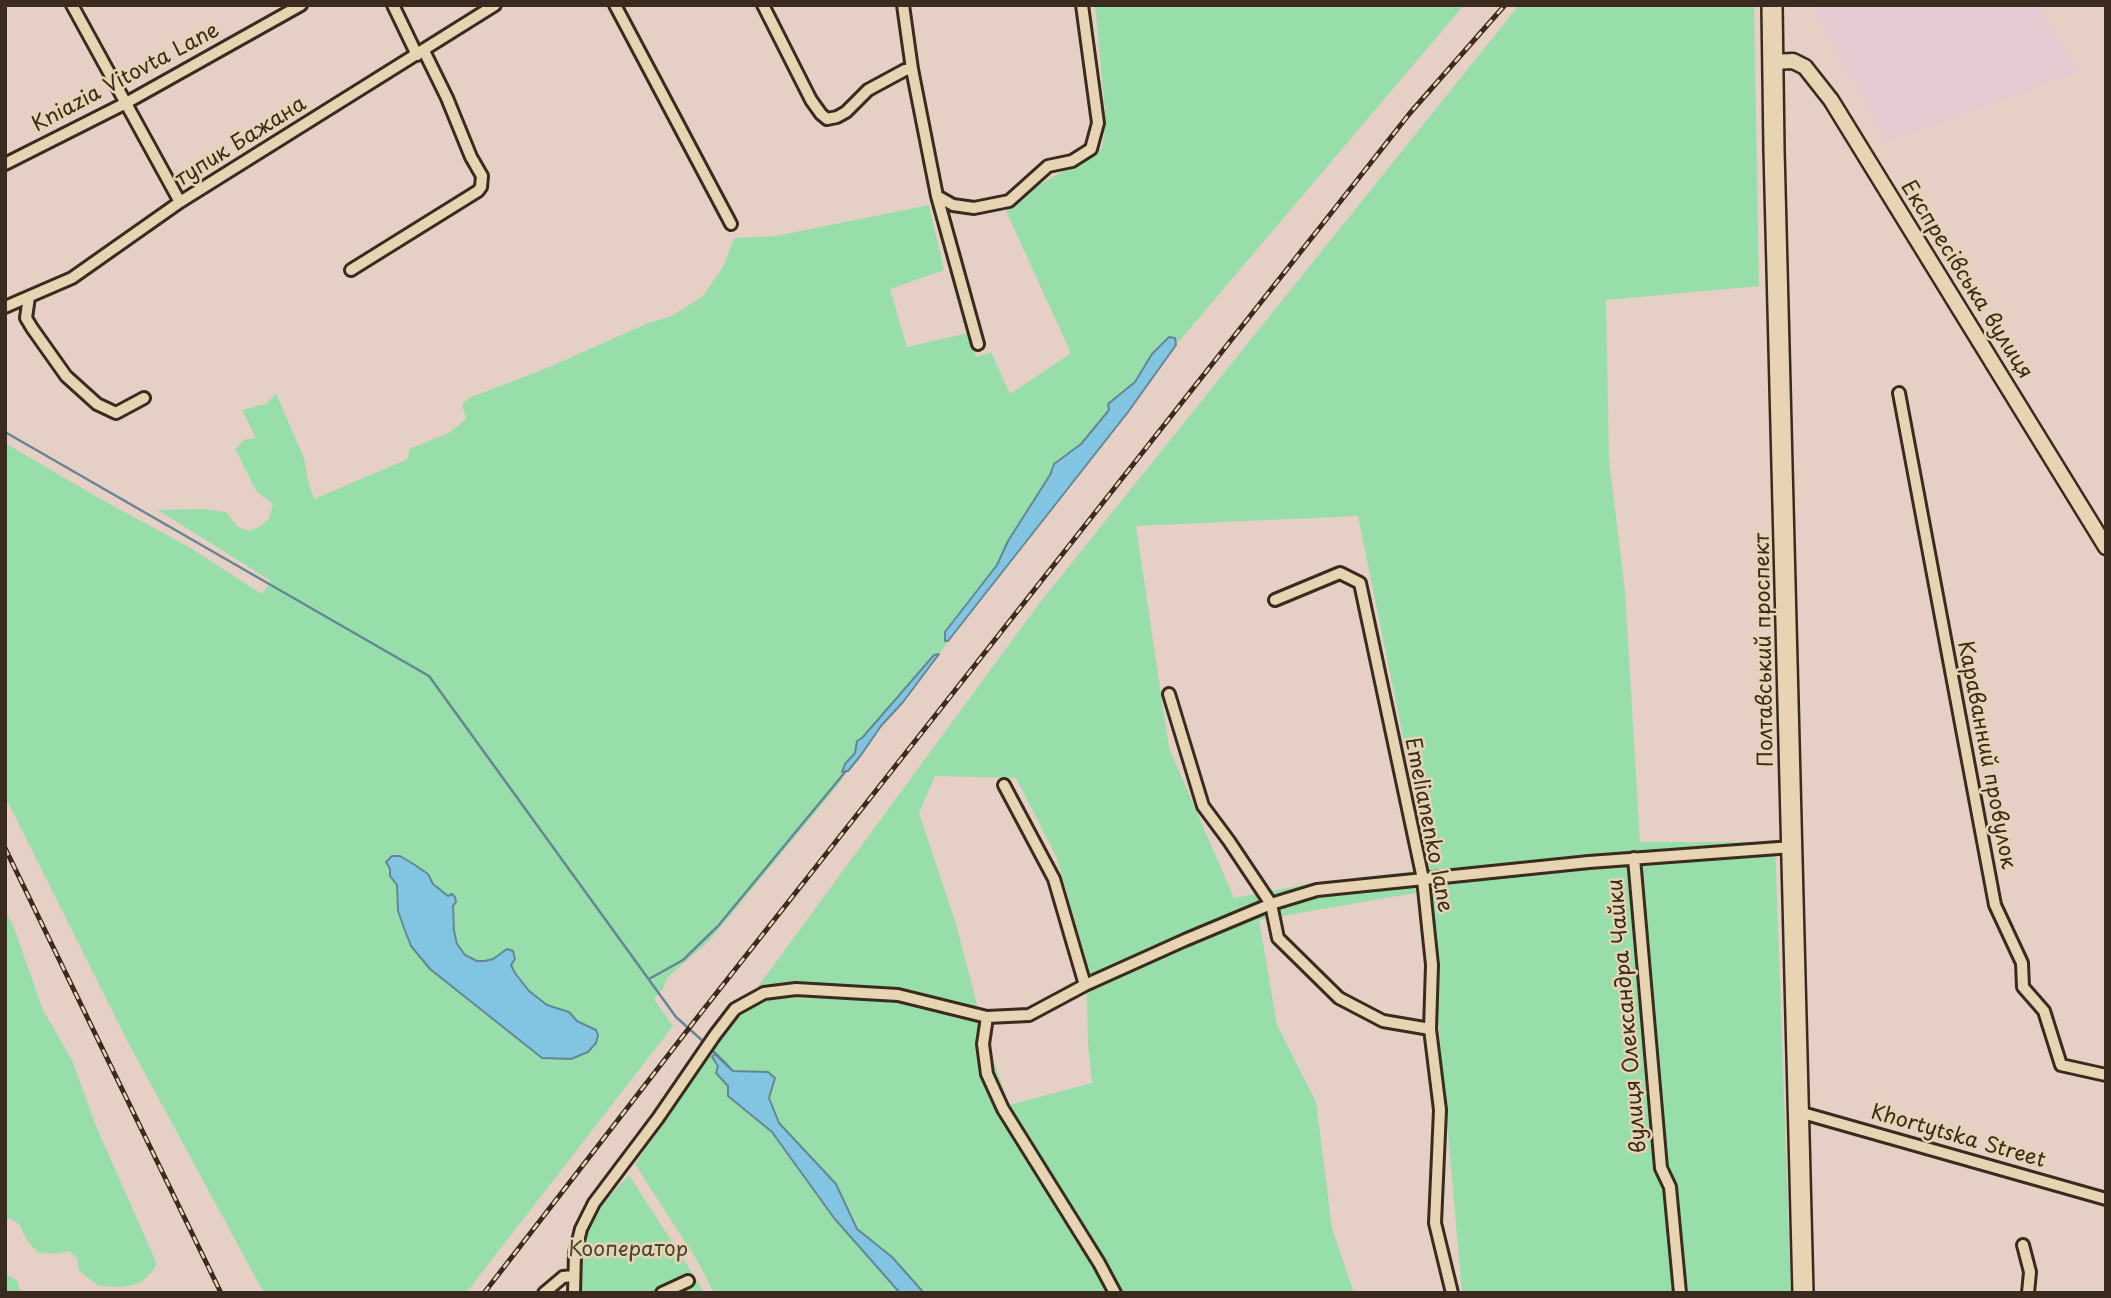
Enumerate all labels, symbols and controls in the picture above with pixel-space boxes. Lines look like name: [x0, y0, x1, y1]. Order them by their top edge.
street label: Kniazia Vitovta Lane: [28, 18, 224, 138]
street label: тупик Бажана: [171, 92, 311, 192]
street label: Експресівська вулиця: [1895, 176, 2037, 384]
street label: Полтавський проспект: [1750, 533, 1780, 767]
street label: Караванний провулок: [1952, 639, 2020, 871]
street label: Emelianenko lane: [1399, 735, 1457, 915]
street label: вулиця Олександра Чайки: [1603, 878, 1653, 1154]
street label: Khortytska Street: [1868, 1100, 2048, 1174]
park label: Кооператор: [568, 1237, 688, 1263]

